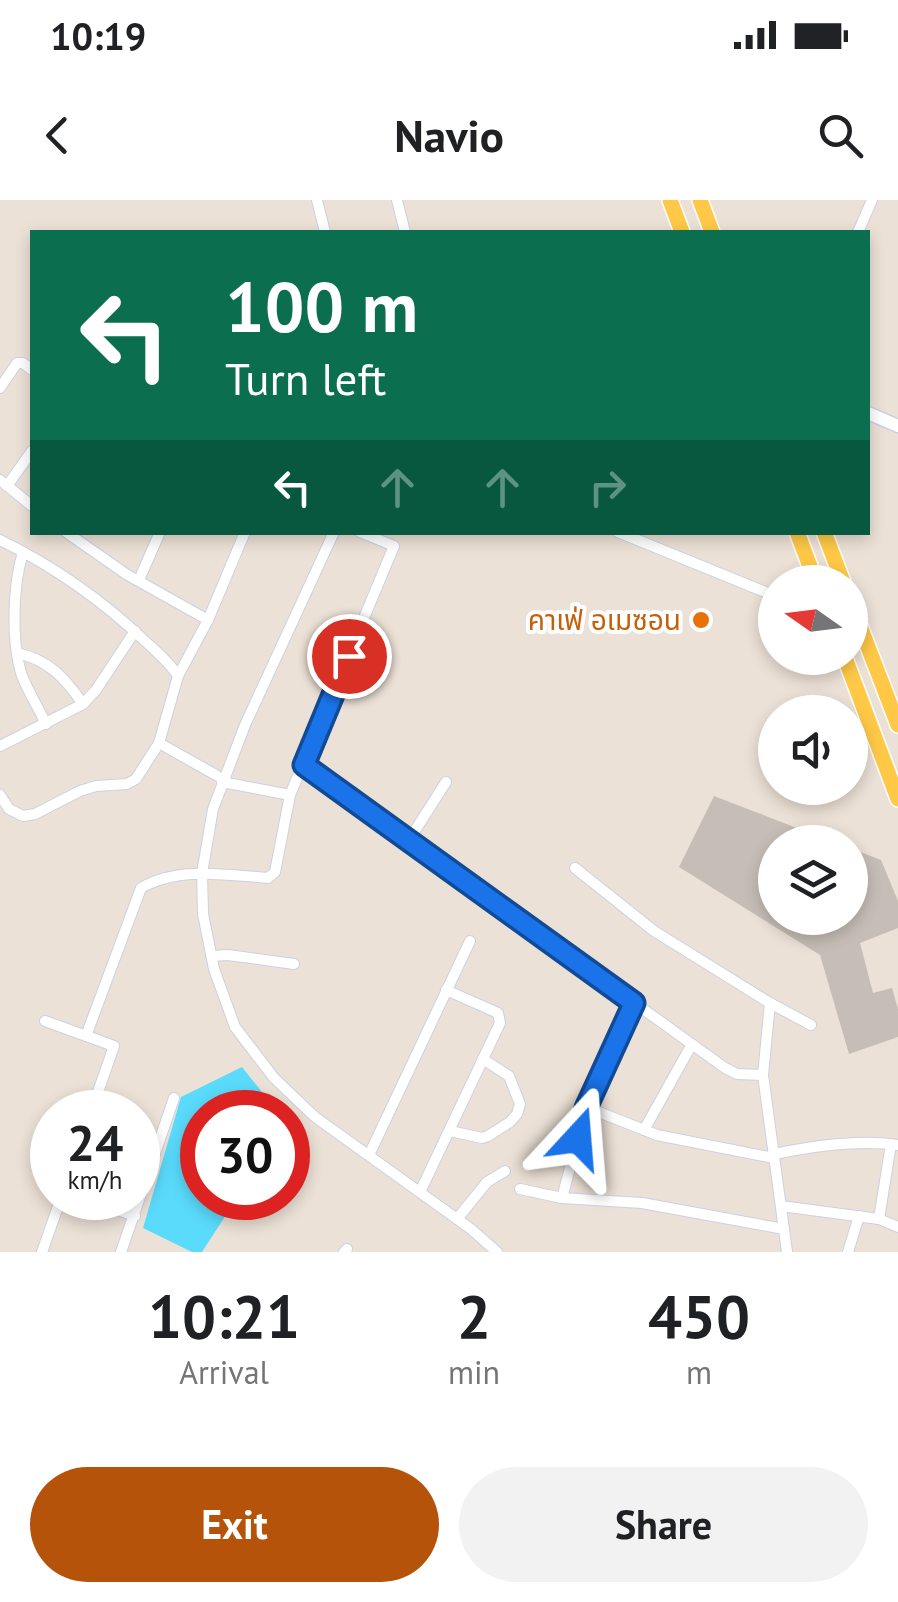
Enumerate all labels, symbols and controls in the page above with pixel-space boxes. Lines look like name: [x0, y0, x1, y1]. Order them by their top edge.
text: 10:19: [50, 11, 146, 60]
text: Navio: [394, 106, 504, 164]
icon: back: [30, 108, 85, 163]
icon: search: [813, 108, 868, 163]
text: 100 m: [225, 261, 418, 351]
icon: left: [60, 270, 190, 400]
text: Turn left: [225, 349, 386, 407]
icon: left: [265, 460, 320, 515]
icon: ahead: [370, 460, 425, 515]
icon: ahead: [475, 460, 530, 515]
icon: right: [580, 460, 635, 515]
north arrow: [758, 565, 868, 675]
map controls: [758, 565, 868, 935]
place label: คาเฟ่ อเมซอน: [528, 601, 681, 638]
marker: คาเฟ่ อเมซอน: [690, 609, 712, 631]
pin: [307, 614, 392, 699]
icon: arrive: [322, 629, 377, 684]
button: sound: [758, 695, 868, 805]
button: layers: [758, 825, 868, 935]
position arrow: [526, 1086, 630, 1190]
speed limit sign: 30: [180, 1090, 310, 1220]
text: 24: [67, 1110, 123, 1175]
text: km/h: [68, 1164, 122, 1196]
text: 10:21: [148, 1277, 300, 1355]
text: 2: [457, 1277, 491, 1355]
text: 450: [648, 1277, 750, 1355]
text: Arrival: [179, 1351, 269, 1393]
text: min: [448, 1351, 500, 1393]
text: m: [686, 1351, 712, 1393]
button: Exit: [30, 1467, 439, 1582]
button: Share: [459, 1467, 868, 1582]

